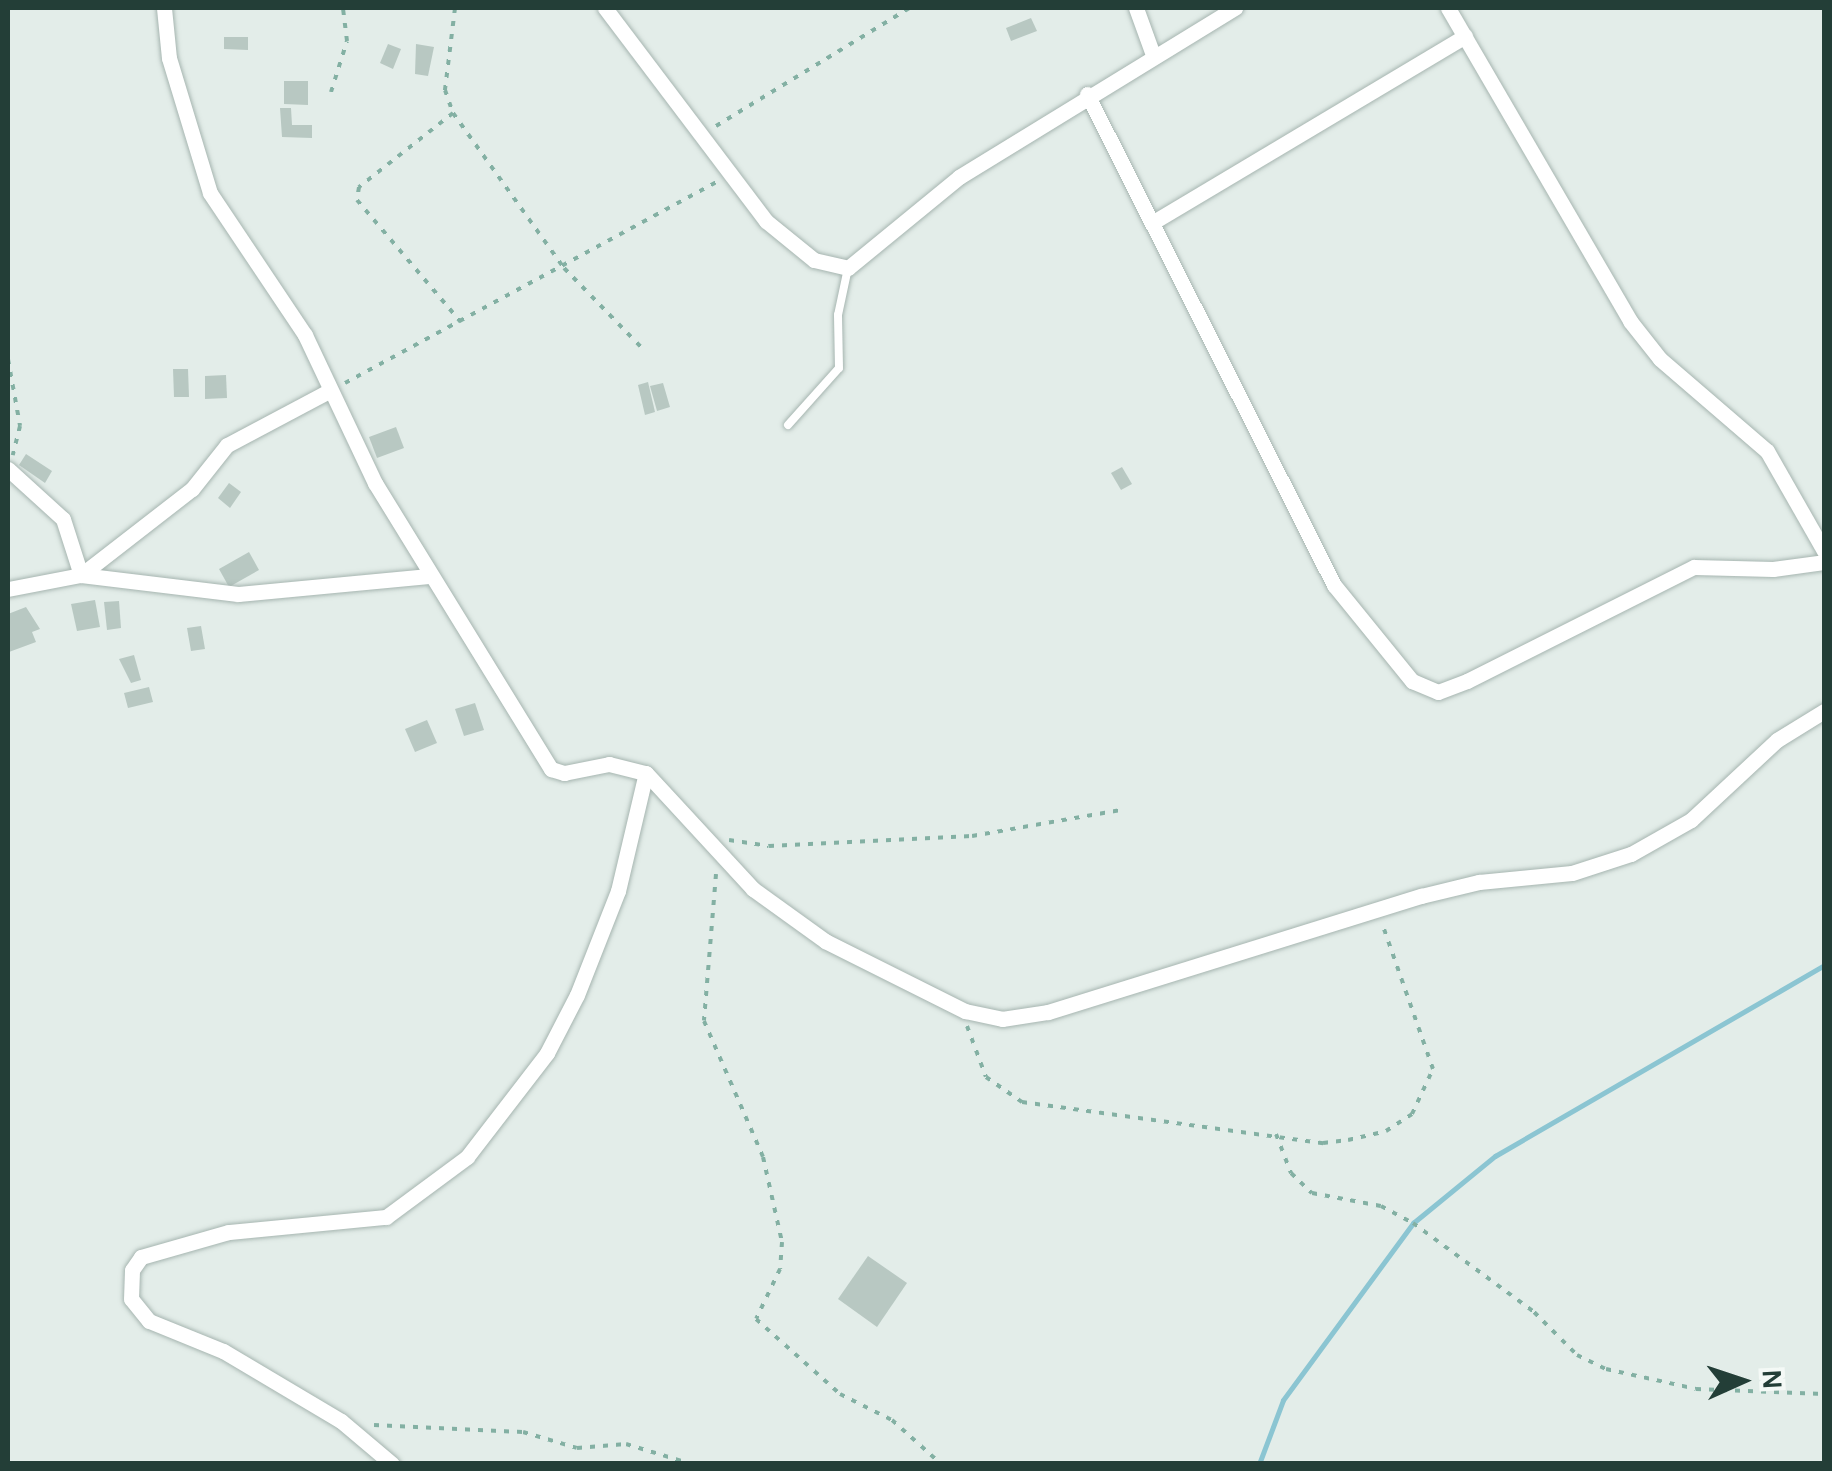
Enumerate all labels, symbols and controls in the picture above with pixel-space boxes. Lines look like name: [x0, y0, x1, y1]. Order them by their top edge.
north arrow: [1692, 1331, 1792, 1431]
text: N: [1755, 1369, 1789, 1390]

